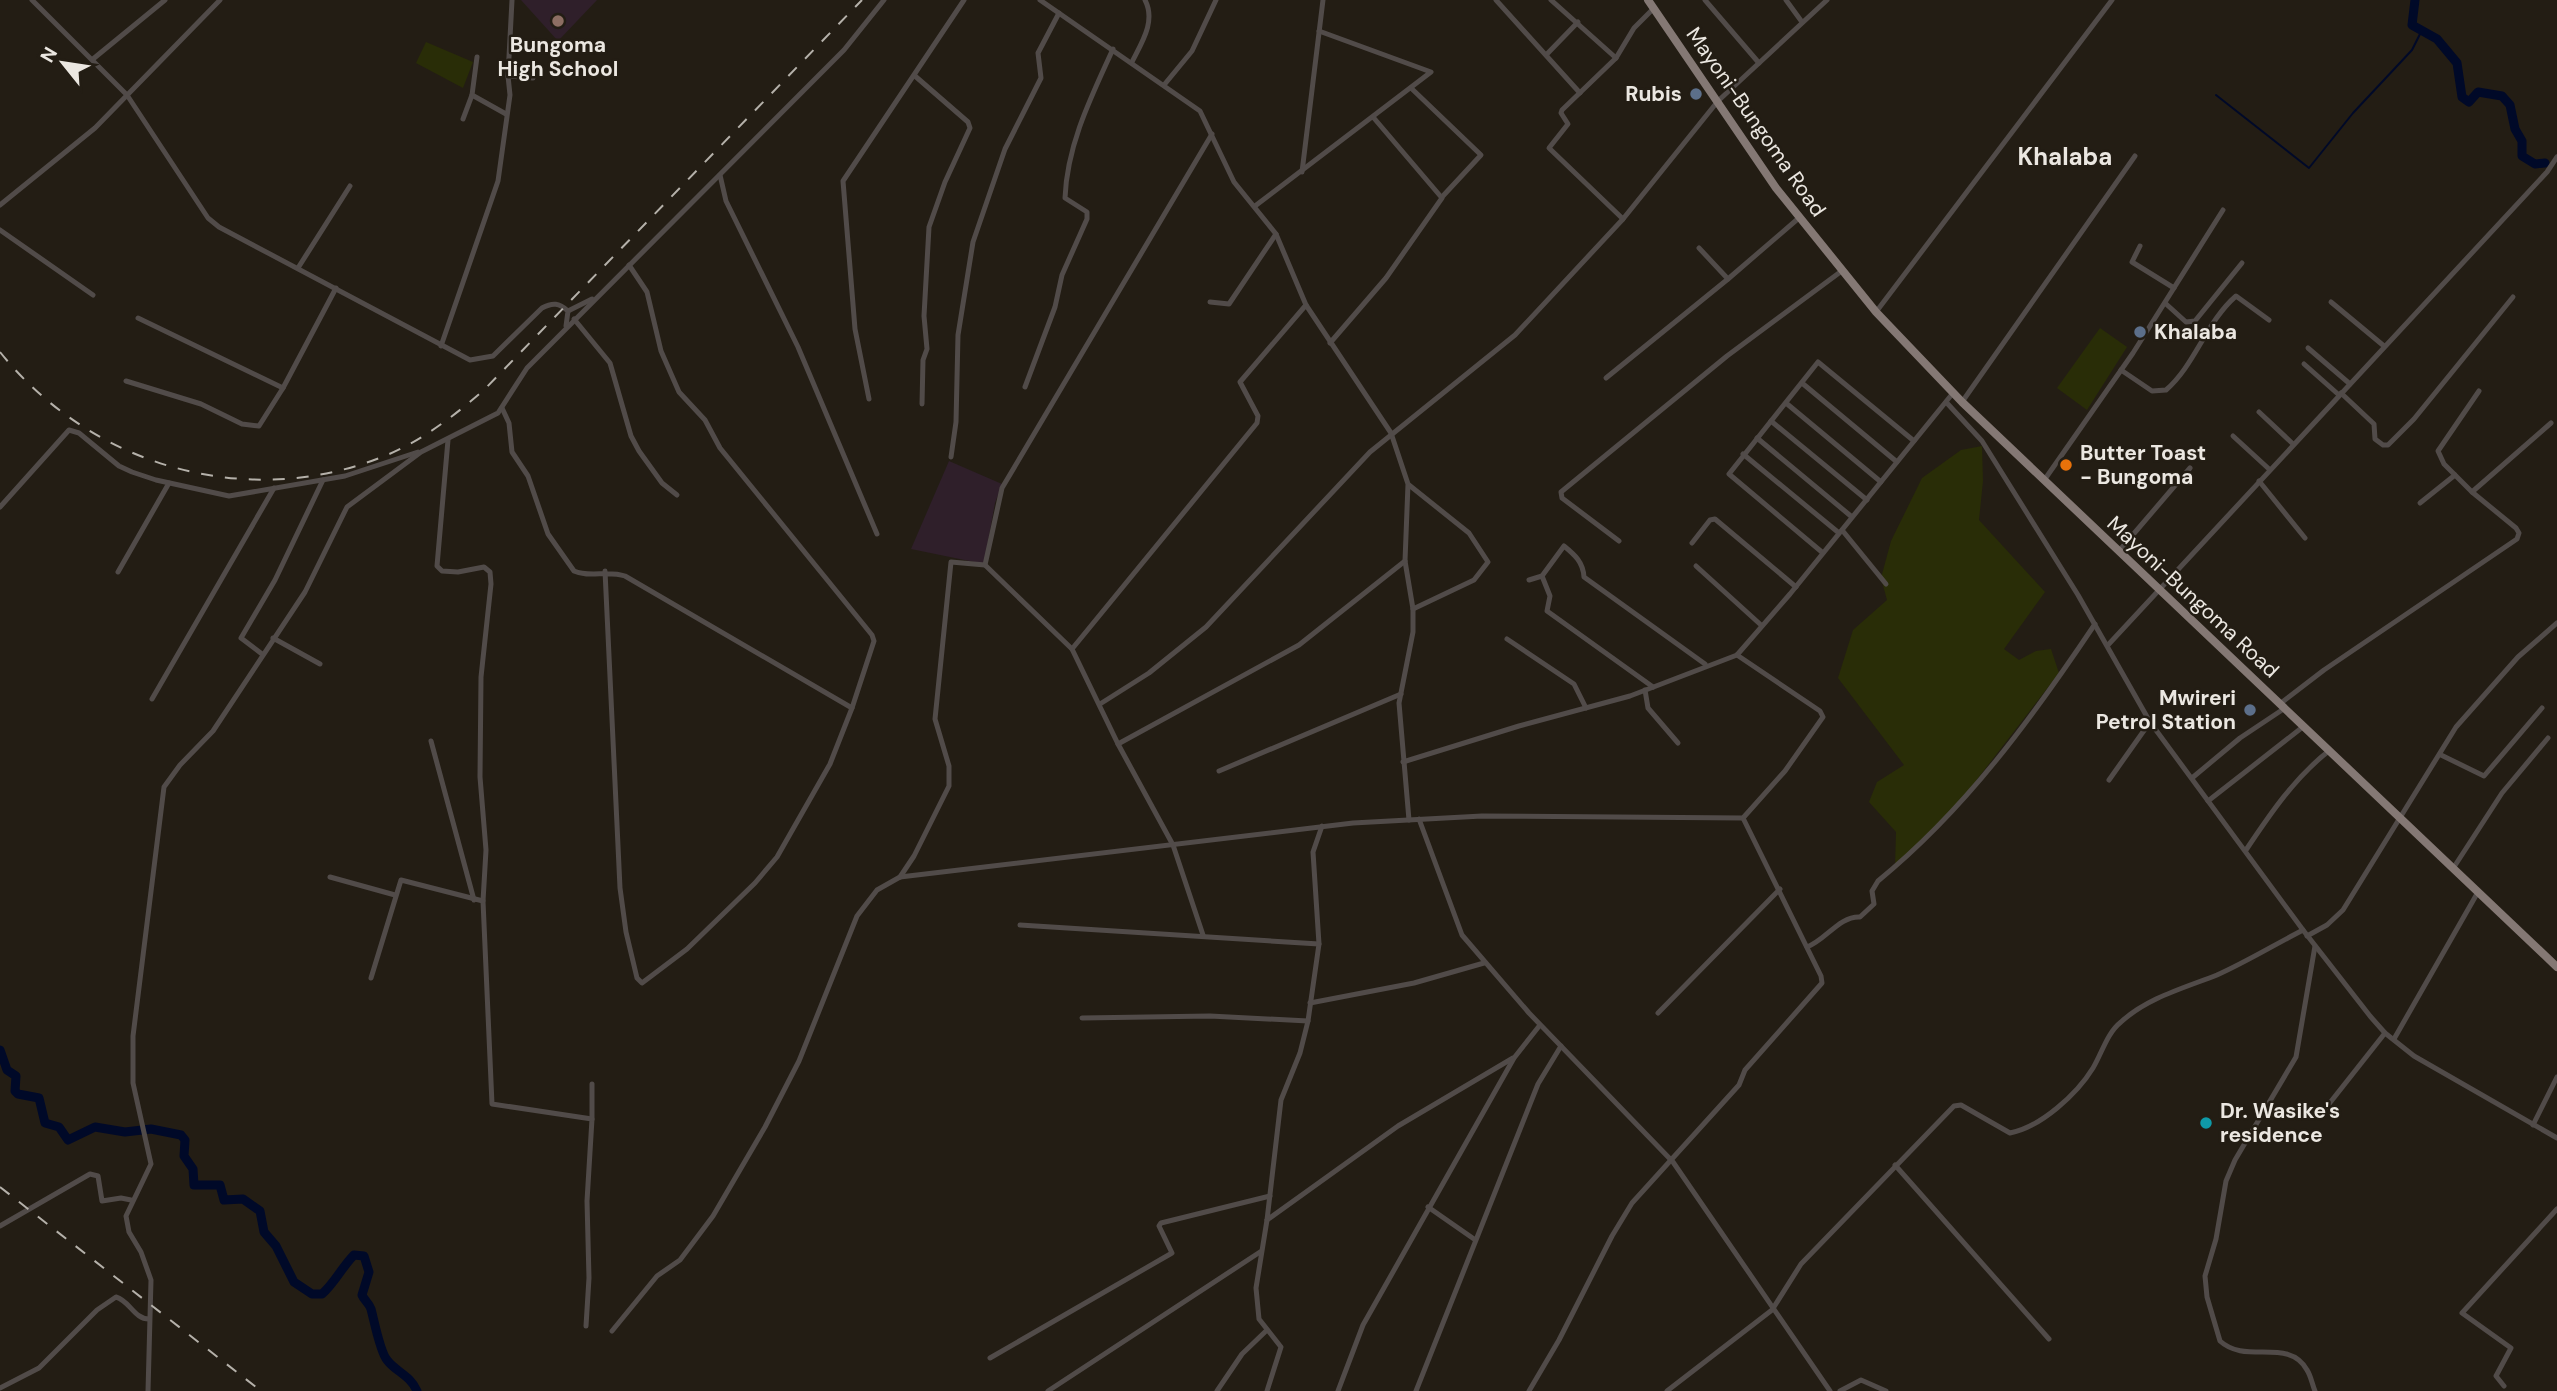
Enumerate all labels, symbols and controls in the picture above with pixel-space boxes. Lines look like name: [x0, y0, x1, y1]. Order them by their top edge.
marker: Bungoma High School: [550, 13, 566, 29]
street label: Mayoni-Bungoma Road: [1680, 22, 1832, 222]
north arrow: [28, 28, 98, 98]
place label: Bungoma High School: [498, 31, 618, 83]
text: N: [34, 42, 63, 67]
place label: Rubis: [1625, 80, 1682, 108]
marker: Rubis: [1688, 86, 1704, 102]
district label: Khalaba: [2018, 141, 2112, 172]
place label: Khalaba: [2154, 318, 2237, 346]
marker: Khalaba: [2132, 324, 2148, 340]
place label: Butter Toast - Bungoma: [2080, 439, 2206, 491]
marker: Butter Toast - Bungoma: [2058, 457, 2074, 473]
street label: Mayoni-Bungoma Road: [2101, 510, 2285, 684]
place label: Mwireri Petrol Station: [2096, 684, 2236, 736]
marker: Mwireri Petrol Station: [2242, 702, 2258, 718]
place label: Dr. Wasike's residence: [2220, 1097, 2340, 1149]
marker: Dr. Wasike's residence: [2198, 1115, 2214, 1131]

